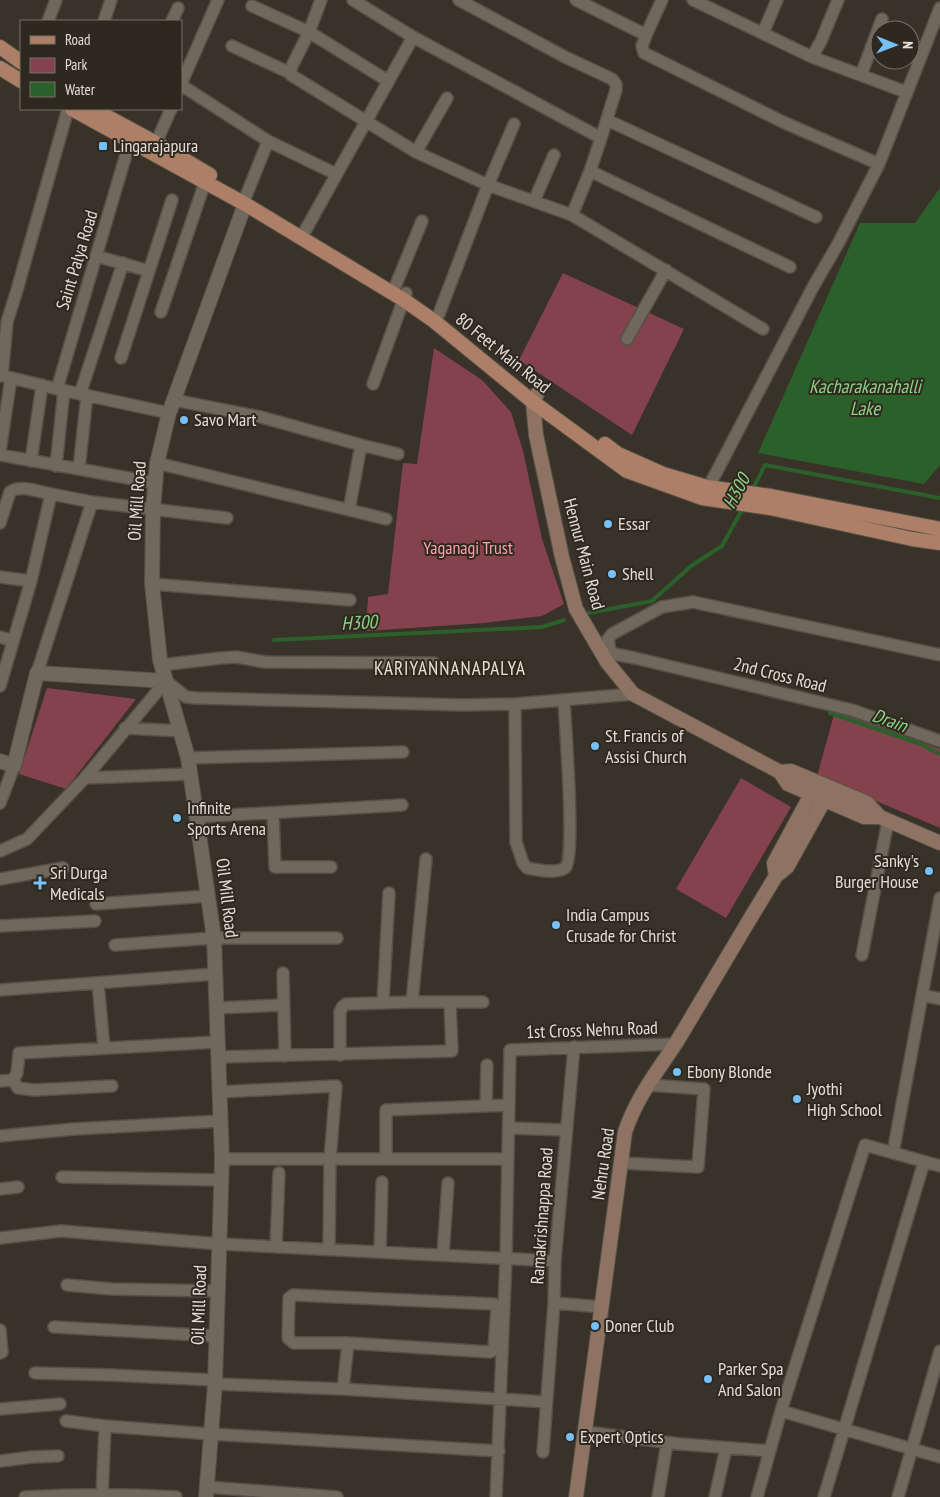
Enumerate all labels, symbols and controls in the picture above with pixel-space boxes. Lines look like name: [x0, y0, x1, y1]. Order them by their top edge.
legend: [20, 20, 182, 110]
north arrow: [870, 20, 920, 70]
text: Road: [65, 30, 91, 49]
text: N: [899, 41, 917, 49]
text: Park: [65, 55, 87, 74]
text: Water: [65, 80, 96, 99]
place label: Lingarajapura: [113, 134, 198, 157]
marker: Lingarajapura: [97, 140, 109, 152]
street label: Saint Palya Road: [50, 207, 103, 312]
street label: 80 Feet Main Road: [451, 307, 556, 398]
water label: Kacharakanahalli Lake: [809, 374, 924, 420]
place label: Savo Mart: [194, 408, 257, 431]
marker: Savo Mart: [178, 414, 190, 426]
street label: Oil Mill Road: [122, 460, 151, 542]
water label: H300: [717, 467, 756, 512]
street label: Hennur Main Road: [559, 496, 610, 612]
place label: Essar: [618, 512, 650, 535]
marker: Essar: [602, 518, 614, 530]
park label: Yaganagi Trust: [423, 536, 513, 559]
place label: Shell: [622, 562, 654, 585]
marker: Shell: [606, 568, 618, 580]
water label: H300: [340, 609, 380, 635]
street label: 2nd Cross Road: [731, 652, 829, 697]
district label: KARIYANNANAPALYA: [374, 656, 526, 680]
water label: Drain: [869, 703, 912, 738]
place label: St. Francis of Assisi Church: [605, 724, 687, 768]
marker: St. Francis of Assisi Church: [589, 740, 601, 752]
place label: Infinite Sports Arena: [187, 796, 266, 840]
marker: Infinite Sports Arena: [171, 812, 183, 824]
place label: Sanky's Burger House: [835, 849, 919, 893]
street label: Oil Mill Road: [211, 857, 244, 939]
place label: Sri Durga Medicals: [50, 861, 108, 905]
marker: Sanky's Burger House: [923, 865, 935, 877]
marker: Sri Durga Medicals: [34, 877, 46, 889]
place label: India Campus Crusade for Christ: [566, 903, 676, 947]
marker: India Campus Crusade for Christ: [550, 919, 562, 931]
street label: 1st Cross Nehru Road: [526, 1016, 658, 1043]
place label: Ebony Blonde: [687, 1060, 772, 1083]
marker: Ebony Blonde: [671, 1066, 683, 1078]
place label: Jyothi High School: [806, 1077, 883, 1121]
marker: Jyothi High School: [791, 1093, 803, 1105]
street label: Nehru Road: [586, 1127, 619, 1201]
street label: Ramakrishnappa Road: [525, 1147, 558, 1285]
street label: Oil Mill Road: [186, 1265, 211, 1345]
place label: Doner Club: [605, 1314, 675, 1337]
marker: Doner Club: [589, 1320, 601, 1332]
place label: Parker Spa And Salon: [718, 1357, 783, 1401]
marker: Parker Spa And Salon: [702, 1373, 714, 1385]
place label: Expert Optics: [580, 1425, 664, 1448]
marker: Expert Optics: [564, 1431, 576, 1443]

